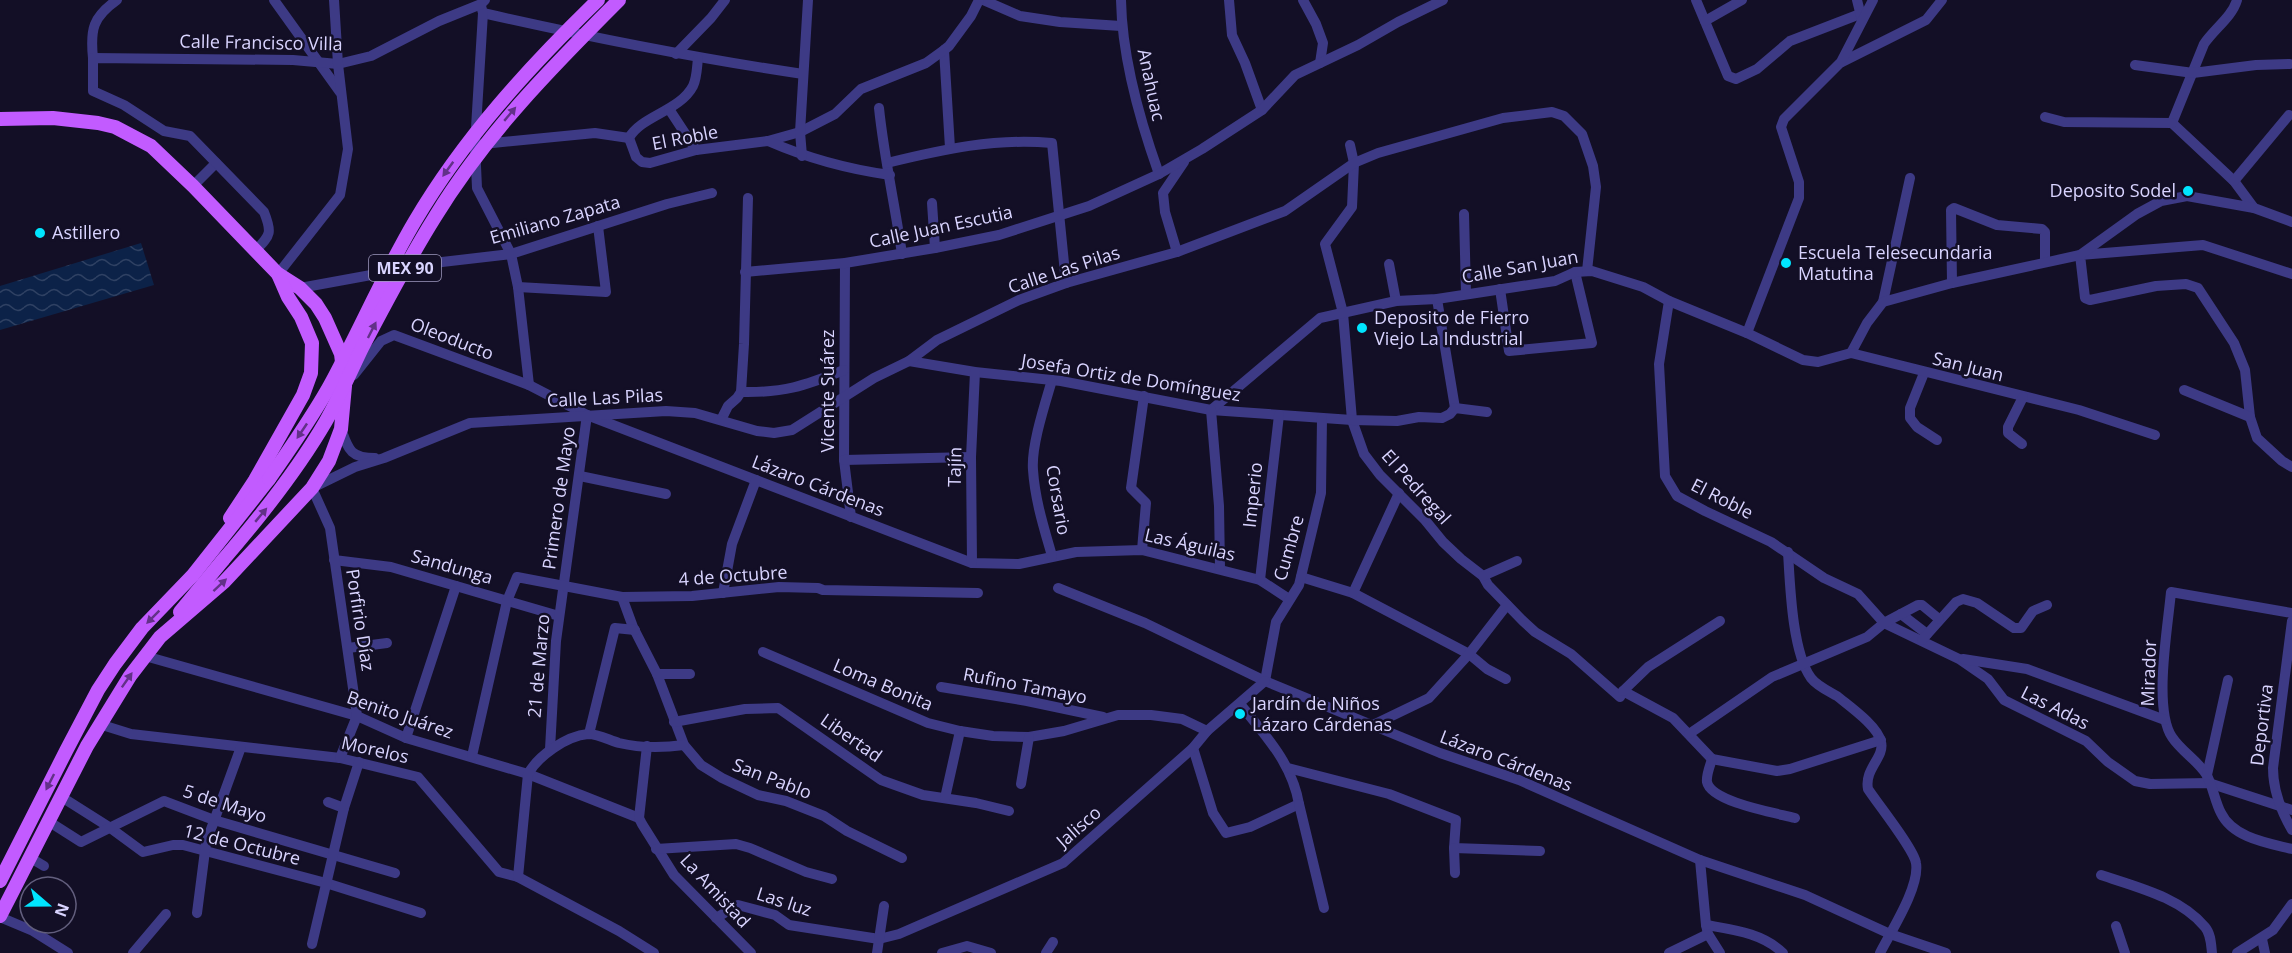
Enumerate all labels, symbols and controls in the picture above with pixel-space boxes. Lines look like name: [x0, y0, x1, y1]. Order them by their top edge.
street label: Calle Francisco Villa: [179, 29, 343, 55]
street label: Anahuac: [1133, 47, 1171, 123]
one-way arrow: [504, 106, 517, 122]
street label: El Roble: [650, 119, 720, 155]
one-way arrow: [442, 161, 454, 177]
place label: Deposito Sodel: [2050, 178, 2176, 202]
marker: Deposito Sodel: [2181, 184, 2195, 198]
street label: Emiliano Zapata: [487, 189, 623, 249]
street label: Calle Juan Escutia: [867, 199, 1015, 253]
place label: Astillero: [52, 220, 120, 244]
marker: Astillero: [33, 226, 47, 240]
street label: Calle Las Pilas: [1005, 240, 1123, 298]
place label: Escuela Telesecundaria Matutina: [1798, 240, 1993, 285]
street label: Calle San Juan: [1460, 244, 1580, 288]
road number: MEX 90: [369, 255, 441, 281]
marker: Escuela Telesecundaria Matutina: [1779, 256, 1793, 270]
place label: Deposito de Fierro Viejo La Industrial: [1374, 305, 1529, 350]
street label: Oleoducto: [407, 311, 497, 365]
marker: Deposito de Fierro Viejo La Industrial: [1355, 321, 1369, 335]
one-way arrow: [367, 322, 376, 339]
street label: Vicente Suárez: [815, 329, 839, 453]
street label: San Juan: [1930, 346, 2006, 386]
street label: Josefa Ortiz de Domínguez: [1018, 347, 1243, 406]
street label: Calle Las Pilas: [546, 382, 664, 412]
one-way arrow: [297, 423, 308, 439]
street label: Primero de Mayo: [536, 425, 580, 571]
street label: El Pedregal: [1377, 444, 1457, 529]
street label: Tajín: [942, 447, 966, 487]
street label: Lázaro Cárdenas: [749, 449, 888, 521]
street label: Imperio: [1237, 461, 1267, 529]
street label: Corsario: [1041, 463, 1077, 537]
street label: El Roble: [1687, 472, 1758, 524]
one-way arrow: [255, 507, 268, 523]
street label: Cumbre: [1267, 512, 1309, 583]
street label: Las Águilas: [1142, 522, 1238, 566]
street label: Sandunga: [409, 543, 496, 589]
street label: 4 de Octubre: [678, 559, 788, 591]
street label: Porfirio Díaz: [341, 567, 381, 673]
one-way arrow: [212, 579, 227, 592]
one-way arrow: [146, 610, 160, 624]
street label: 21 de Marzo: [522, 613, 554, 719]
street label: Mirador: [2135, 638, 2161, 707]
street label: Loma Bonita: [830, 652, 937, 716]
street label: Rufino Tamayo: [961, 661, 1089, 709]
one-way arrow: [121, 673, 133, 689]
street label: Las Adas: [2017, 680, 2094, 735]
street label: Deportiva: [2244, 683, 2278, 767]
street label: Benito Juárez: [344, 685, 457, 743]
place label: Jardín de Niños Lázaro Cárdenas: [1250, 691, 1392, 736]
street label: Libertad: [816, 707, 887, 767]
marker: Jardín de Niños Lázaro Cárdenas: [1233, 707, 1247, 721]
street label: Lázaro Cárdenas: [1437, 724, 1576, 796]
street label: Morelos: [339, 730, 411, 768]
street label: San Pablo: [729, 752, 815, 804]
one-way arrow: [46, 774, 55, 791]
street label: 5 de Mayo: [180, 778, 270, 828]
street label: Jalisco: [1049, 800, 1106, 854]
street label: 12 de Octubre: [181, 818, 303, 870]
street label: La Amistad: [675, 848, 756, 932]
north arrow: [18, 875, 78, 935]
street label: Las luz: [754, 881, 815, 921]
text: N: [50, 900, 75, 920]

